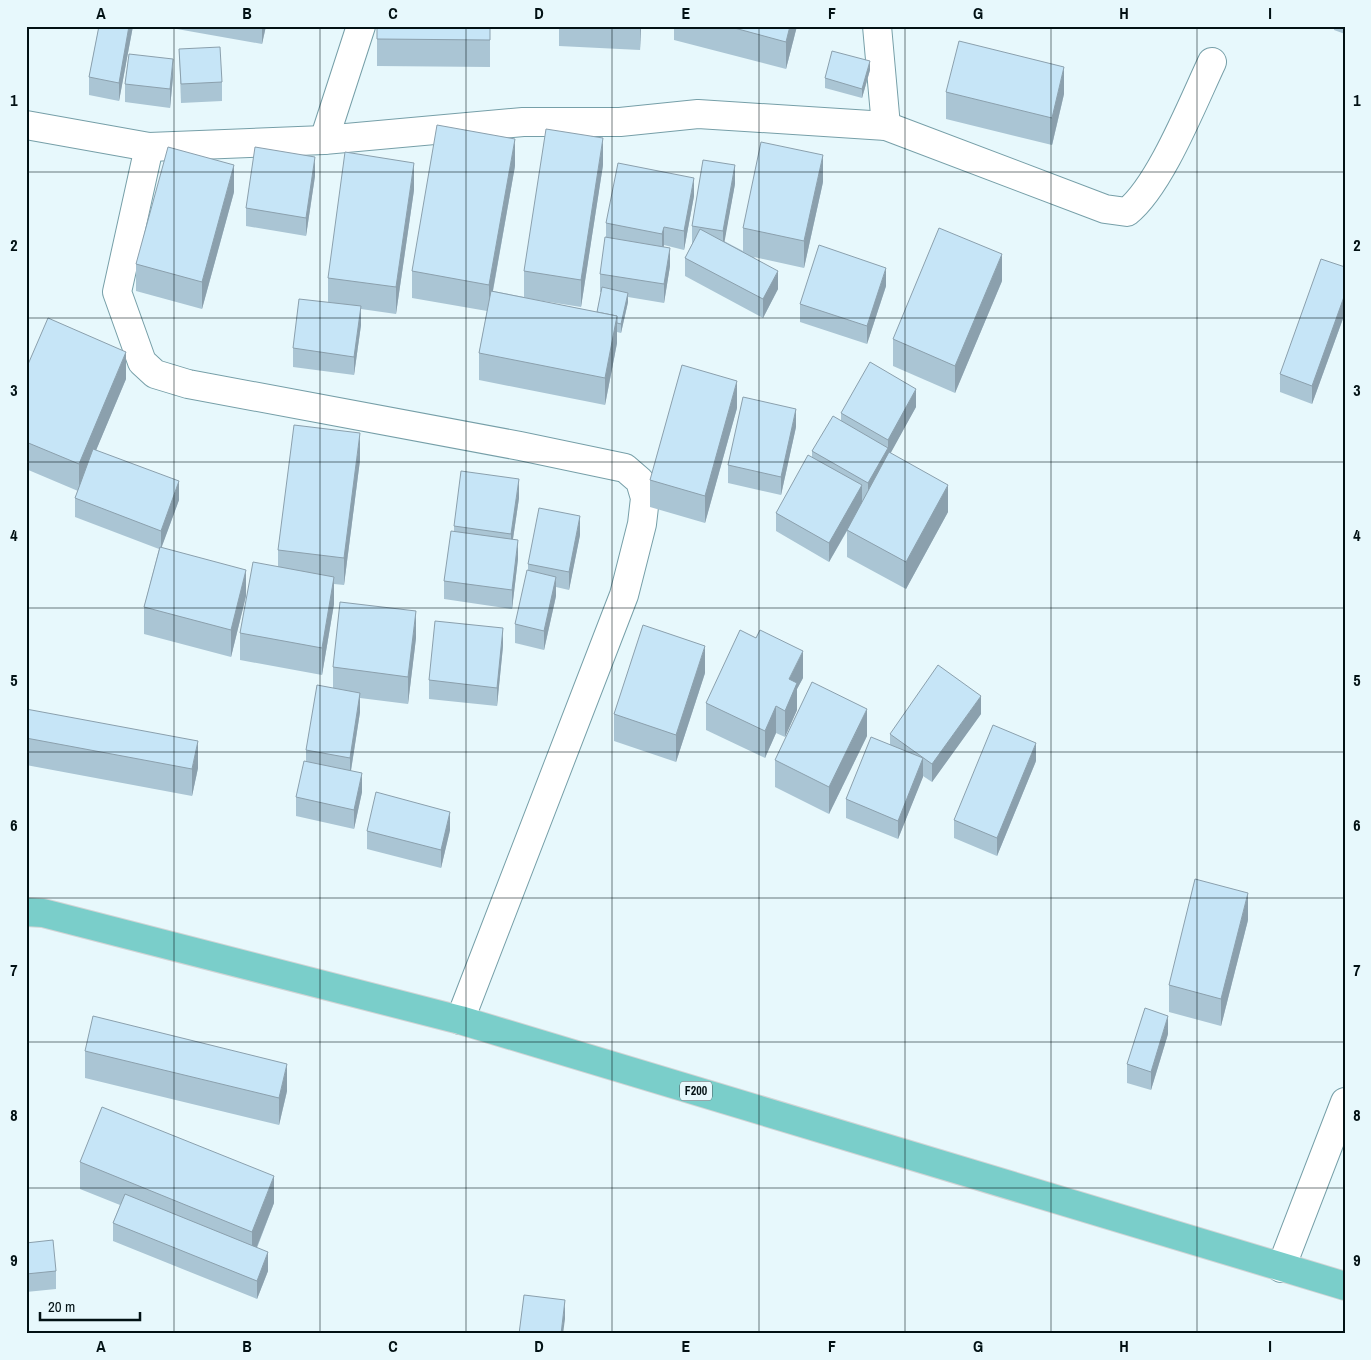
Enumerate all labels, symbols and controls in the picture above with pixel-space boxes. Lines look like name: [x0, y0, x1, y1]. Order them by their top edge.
text: A: [96, 2, 106, 24]
text: B: [242, 2, 252, 24]
text: C: [388, 2, 398, 24]
text: D: [534, 2, 544, 24]
text: E: [682, 2, 691, 24]
text: F: [828, 2, 836, 24]
text: G: [973, 2, 983, 24]
text: H: [1119, 2, 1129, 24]
text: I: [1268, 2, 1272, 24]
text: 1: [10, 89, 18, 111]
text: 1: [1353, 89, 1361, 111]
text: 2: [10, 234, 18, 256]
text: 2: [1353, 234, 1361, 256]
text: 3: [10, 379, 18, 401]
text: 3: [1353, 379, 1361, 401]
text: 4: [10, 524, 18, 546]
text: 4: [1353, 524, 1361, 546]
text: 5: [10, 669, 18, 691]
text: 5: [1353, 669, 1361, 691]
text: 6: [10, 814, 18, 836]
text: 6: [1353, 814, 1361, 836]
text: 7: [10, 959, 18, 981]
text: 7: [1353, 959, 1361, 981]
road number: F200: [680, 1082, 712, 1100]
text: 8: [10, 1104, 18, 1126]
text: 8: [1353, 1104, 1361, 1126]
text: 9: [10, 1249, 18, 1271]
text: 9: [1353, 1249, 1361, 1271]
scale bar: [40, 1290, 140, 1322]
text: 20 m: [48, 1296, 75, 1317]
text: A: [96, 1335, 106, 1357]
text: B: [242, 1335, 252, 1357]
text: C: [388, 1335, 398, 1357]
text: D: [534, 1335, 544, 1357]
text: E: [682, 1335, 691, 1357]
text: F: [828, 1335, 836, 1357]
text: G: [973, 1335, 983, 1357]
text: H: [1119, 1335, 1129, 1357]
text: I: [1268, 1335, 1272, 1357]

